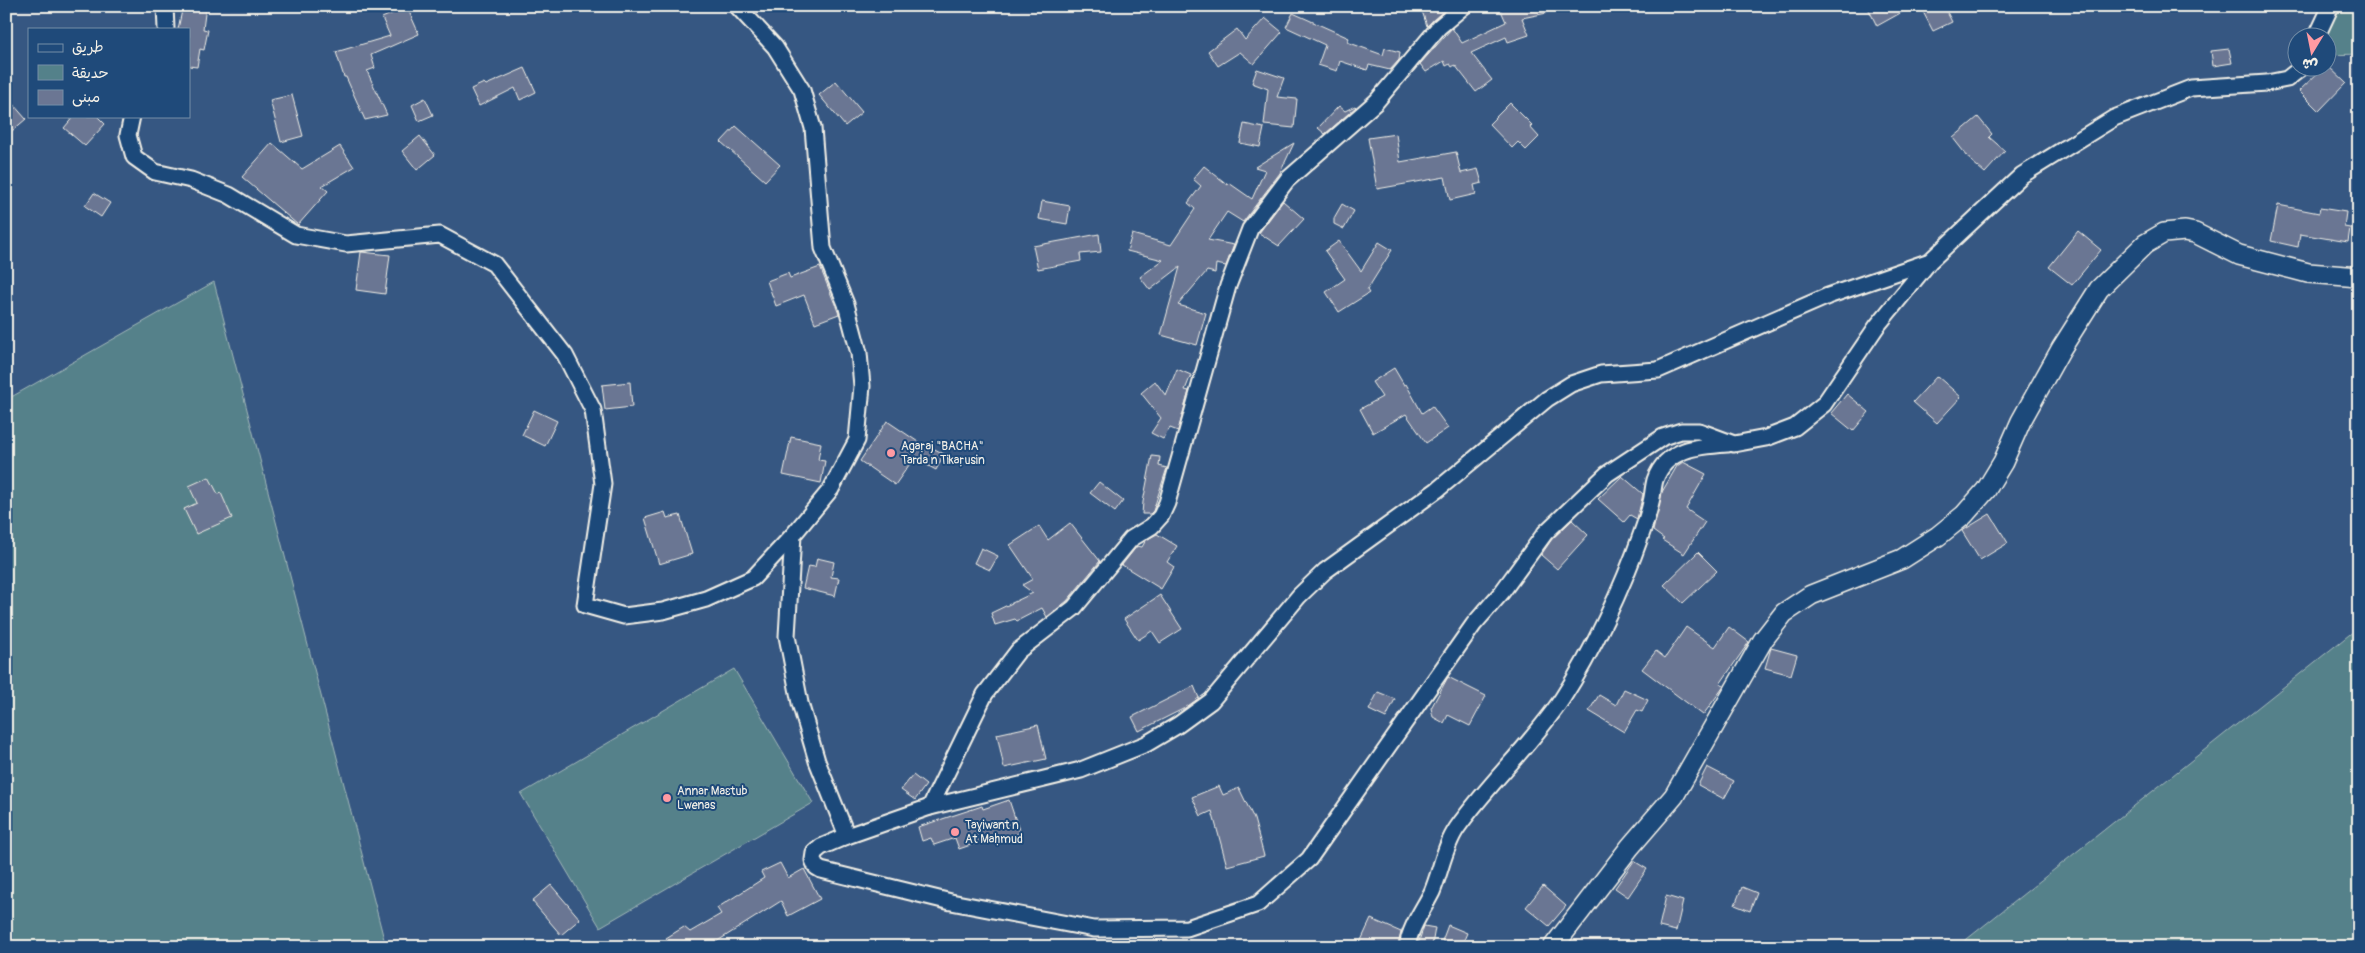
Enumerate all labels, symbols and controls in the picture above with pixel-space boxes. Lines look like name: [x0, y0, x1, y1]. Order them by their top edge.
legend: [28, 28, 190, 118]
north arrow: [2288, 28, 2338, 78]
text: طريق: [72, 38, 104, 57]
text: ش: [2301, 55, 2319, 74]
text: حديقة: [72, 64, 109, 83]
text: مبنى: [72, 88, 100, 107]
place label: Agaṛaj "BACHA" Tarda n Tikaṛusin: [901, 439, 985, 468]
marker: Agaṛaj "BACHA" Tarda n Tikaṛusin: [885, 447, 897, 459]
place label: Annar Maɛtub Lwenas: [677, 784, 747, 813]
marker: Annar Maɛtub Lwenas: [661, 792, 673, 804]
place label: Taɣiwant n At Maḥmud: [965, 818, 1023, 847]
marker: Taɣiwant n At Maḥmud: [949, 826, 961, 838]

